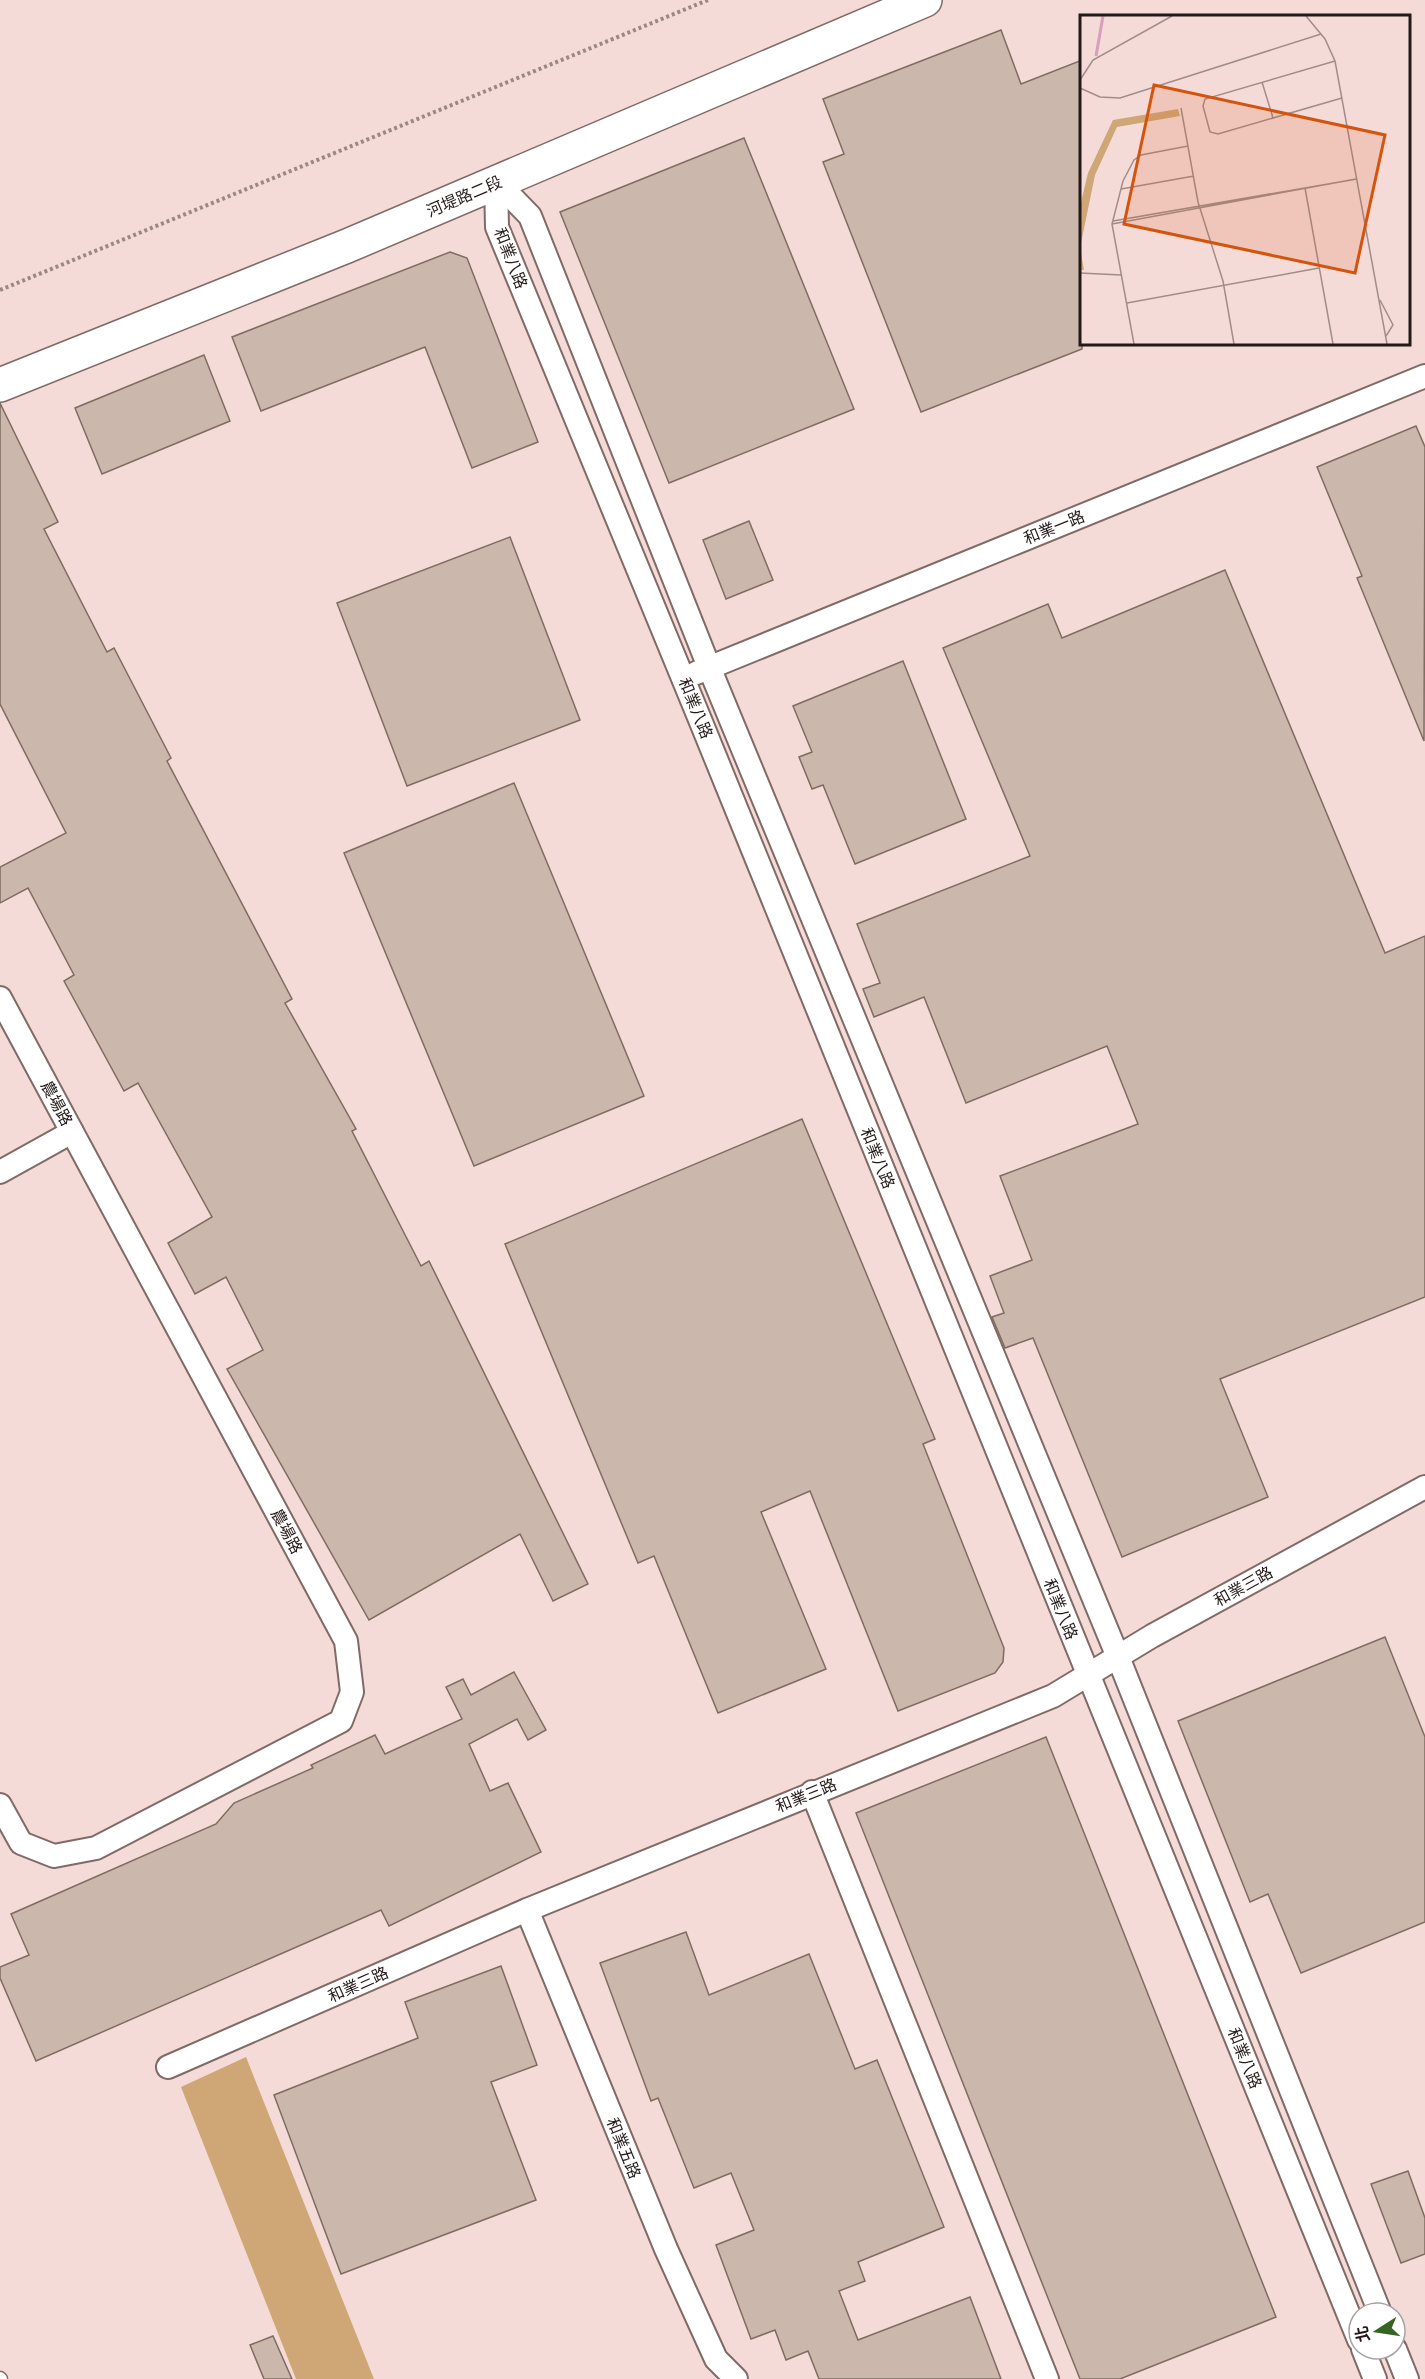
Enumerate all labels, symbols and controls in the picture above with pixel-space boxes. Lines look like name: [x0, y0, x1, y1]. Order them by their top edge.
inset map: [1080, 15, 1410, 345]
street label: 河堤路二段: [424, 172, 505, 221]
street label: 和業八路: [490, 225, 531, 291]
street label: 和業一路: [1021, 507, 1087, 548]
street label: 和業八路: [675, 675, 716, 741]
street label: 農場路: [37, 1078, 76, 1129]
street label: 和業八路: [857, 1125, 898, 1191]
street label: 農場路: [267, 1506, 306, 1557]
street label: 和業三路: [1211, 1563, 1276, 1610]
street label: 和業八路: [1040, 1576, 1081, 1642]
street label: 和業三路: [773, 1775, 839, 1816]
street label: 和業三路: [325, 1963, 391, 2006]
street label: 和業八路: [1224, 2025, 1265, 2091]
street label: 和業五路: [603, 2115, 644, 2181]
north arrow: [1347, 2301, 1407, 2361]
text: 北: [1352, 2324, 1374, 2344]

